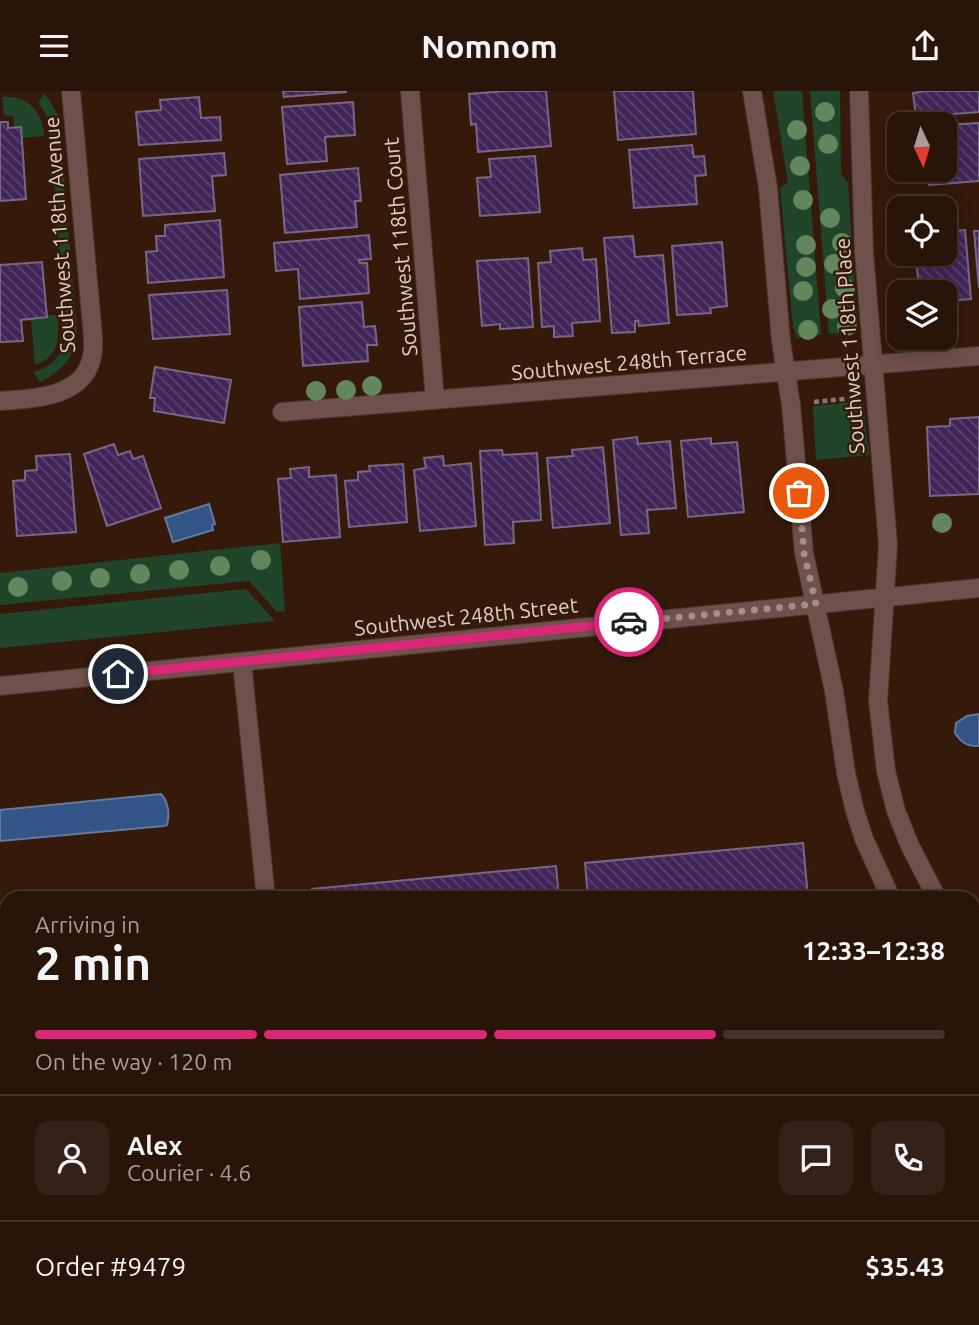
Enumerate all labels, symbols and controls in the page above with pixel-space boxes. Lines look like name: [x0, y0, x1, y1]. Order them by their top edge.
icon: menu: [35, 27, 73, 65]
icon: share: [906, 27, 944, 65]
text: Nomnom: [421, 28, 558, 64]
north arrow: [887, 112, 957, 182]
map controls: [887, 112, 957, 350]
street label: Southwest 118th Avenue: [39, 116, 79, 354]
street label: Southwest 118th Court: [378, 137, 422, 357]
button: locate: [887, 196, 957, 266]
street label: Southwest 118th Place: [829, 237, 869, 455]
button: layers: [887, 280, 957, 350]
street label: Southwest 248th Terrace: [510, 340, 748, 384]
pin: [769, 463, 829, 523]
icon: bag: [780, 474, 818, 512]
courier: [594, 587, 664, 657]
street label: Southwest 248th Street: [353, 592, 579, 640]
icon: car: [610, 603, 648, 641]
pin: [88, 644, 148, 704]
icon: home: [99, 655, 137, 693]
text: Arriving in: [35, 912, 140, 937]
text: 12:33–12:38: [802, 936, 945, 965]
text: 2 min: [35, 937, 151, 989]
text: On the way · 120 m: [35, 1049, 232, 1074]
button: person: [35, 1121, 109, 1195]
button: chat: [779, 1121, 853, 1195]
button: phone: [871, 1121, 945, 1195]
text: Alex: [127, 1131, 182, 1160]
text: Courier · 4.6: [127, 1160, 251, 1185]
text: Order #9479: [35, 1252, 186, 1281]
text: $35.43: [865, 1252, 945, 1281]

